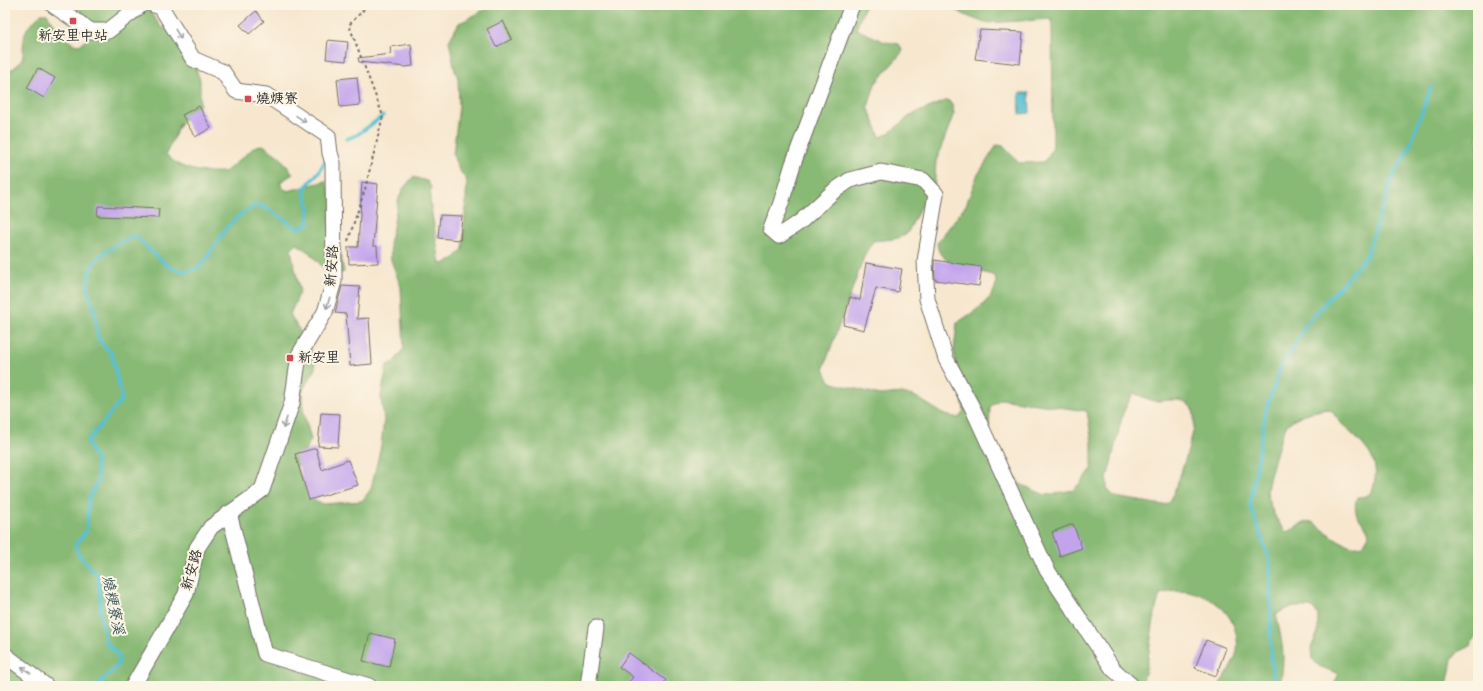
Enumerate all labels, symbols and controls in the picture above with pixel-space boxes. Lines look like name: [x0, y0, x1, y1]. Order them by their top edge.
marker: 新安里中站: [68, 16, 78, 26]
place label: 新安里中站: [38, 26, 108, 46]
one-way arrow: [174, 28, 182, 40]
place label: 燒焿寮: [256, 89, 298, 109]
marker: 燒焿寮: [243, 94, 253, 104]
one-way arrow: [295, 115, 306, 123]
street label: 新安路: [321, 244, 343, 288]
one-way arrow: [324, 296, 331, 309]
place label: 新安里: [298, 348, 340, 368]
marker: 新安里: [285, 353, 295, 363]
one-way arrow: [281, 417, 288, 430]
street label: 新安路: [177, 547, 207, 593]
water label: 燒粳寮溪: [97, 574, 129, 637]
one-way arrow: [20, 666, 31, 674]

